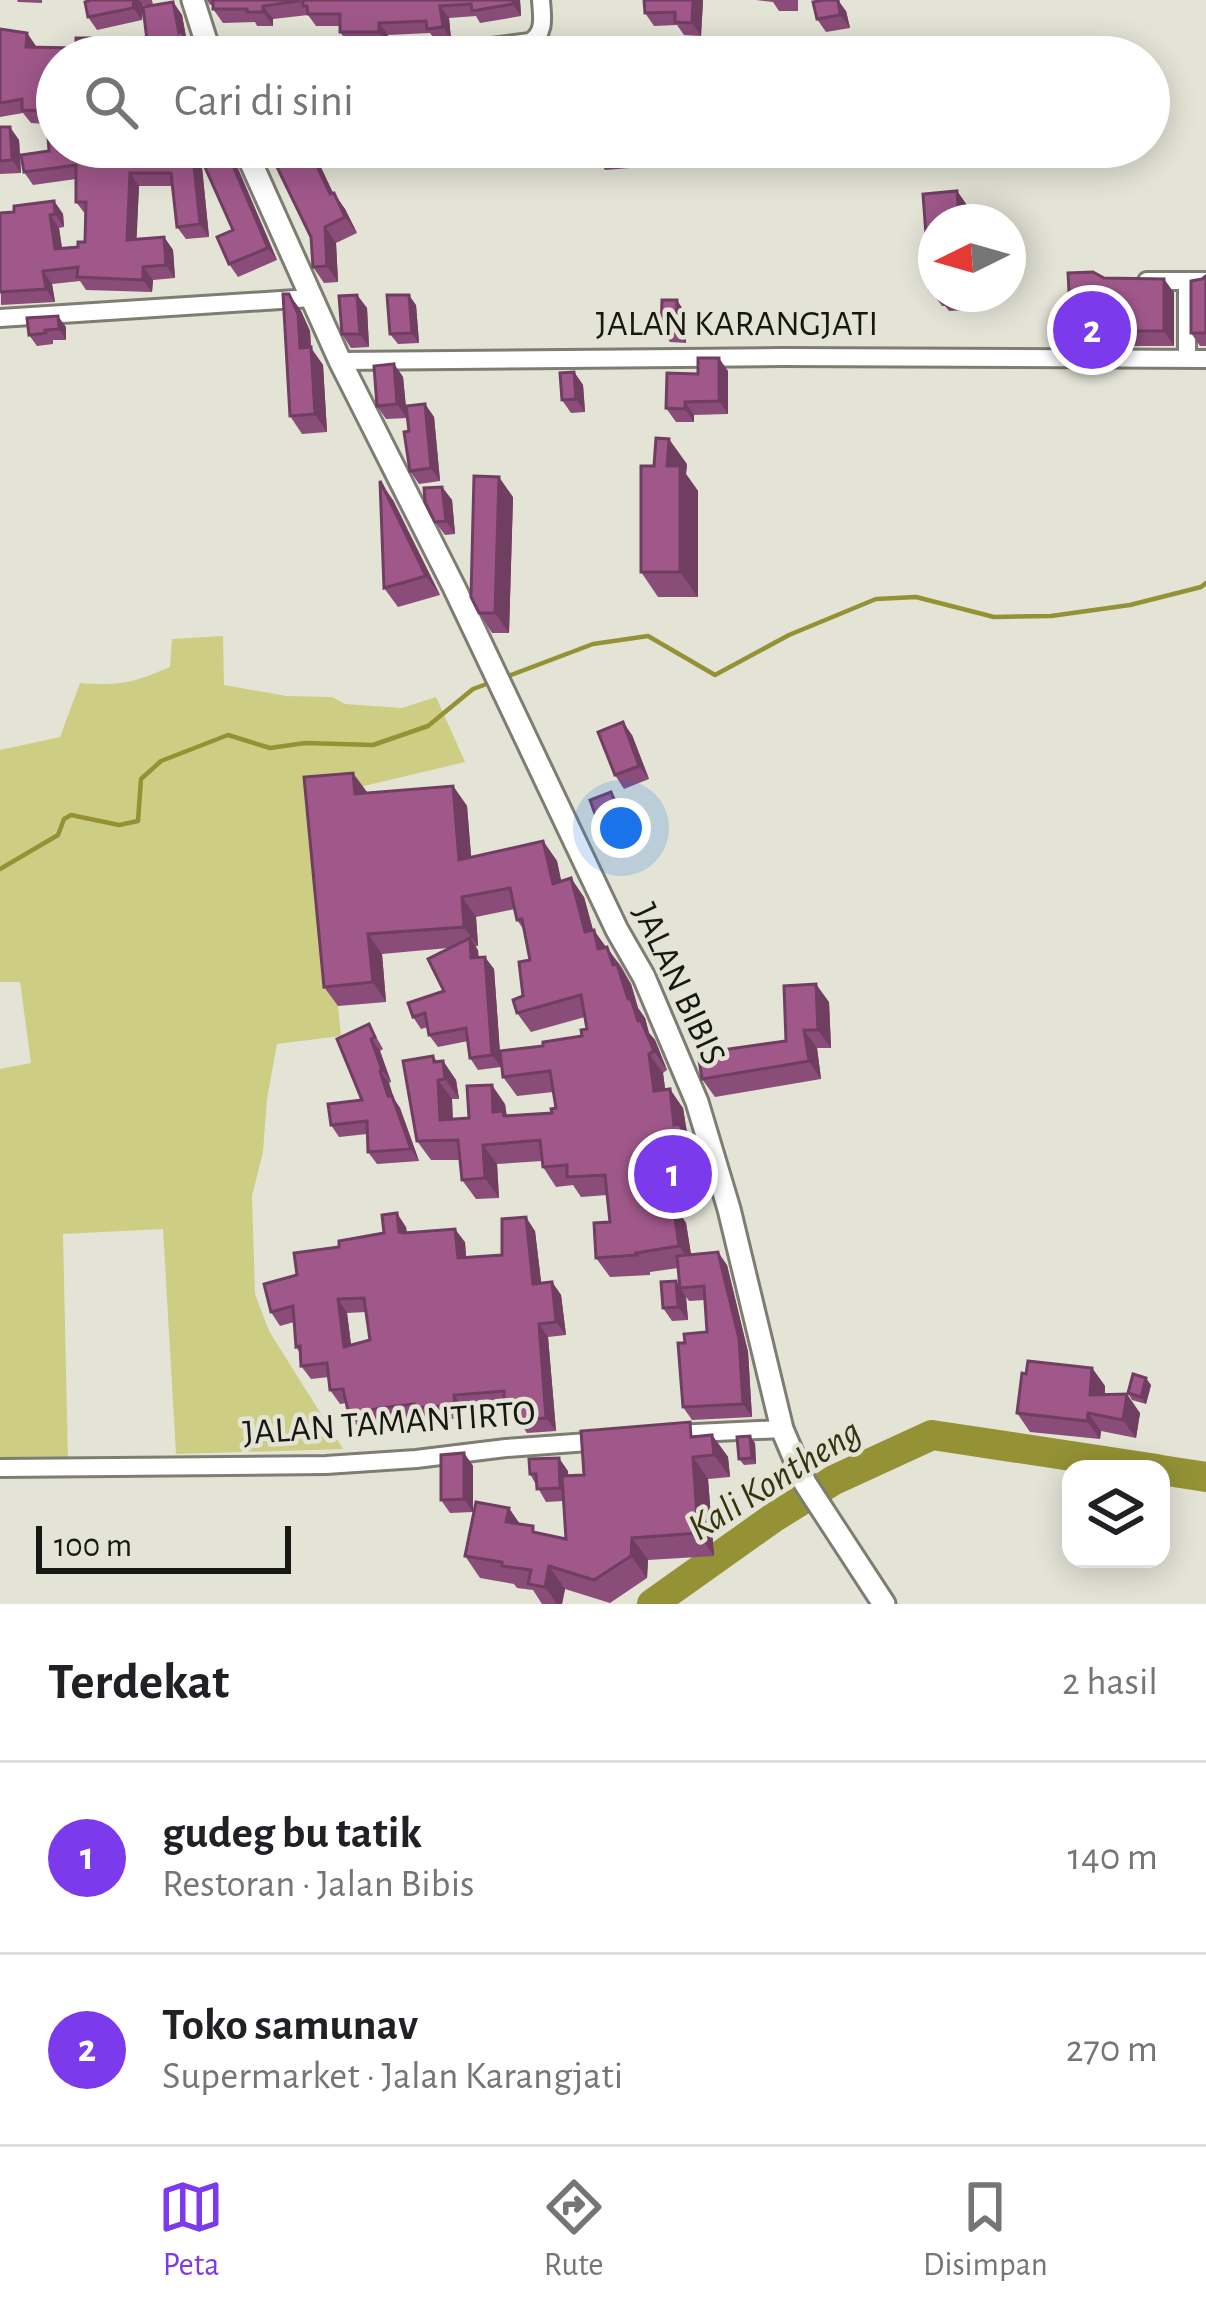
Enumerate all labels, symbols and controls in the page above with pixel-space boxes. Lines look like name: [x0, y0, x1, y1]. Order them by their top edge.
search box: [36, 36, 1170, 168]
icon: search: [78, 69, 144, 135]
text: Cari di sini: [174, 79, 354, 124]
north arrow: [918, 204, 1026, 312]
pin: 2: [1053, 285, 1131, 375]
street label: JALAN KARANGJATI: [596, 306, 878, 342]
your location: [591, 798, 651, 858]
street label: JALAN BIBIS: [626, 898, 732, 1070]
pin: 1: [634, 1129, 712, 1219]
street label: JALAN TAMANTIRTO: [242, 1395, 536, 1451]
water label: Kali Kontheng: [682, 1412, 868, 1548]
map controls: [1062, 1460, 1170, 1568]
button: layers: [1062, 1460, 1170, 1568]
scale bar: [36, 1520, 291, 1573]
text: 100 m: [54, 1530, 132, 1563]
text: Terdekat: [48, 1657, 229, 1708]
text: 2 hasil: [1062, 1663, 1158, 1702]
text: gudeg bu tatik: [162, 1811, 422, 1856]
text: 1: [80, 1838, 94, 1877]
text: 140 m: [1068, 1838, 1158, 1877]
text: Restoran · Jalan Bibis: [162, 1865, 475, 1904]
text: Toko samunav: [162, 2003, 418, 2048]
text: 2: [78, 2030, 96, 2069]
text: 270 m: [1066, 2030, 1158, 2069]
text: Supermarket · Jalan Karangjati: [162, 2057, 623, 2096]
tab: Peta: [158, 2174, 224, 2286]
tab: Rute: [541, 2174, 607, 2286]
tab: Disimpan: [923, 2174, 1048, 2286]

